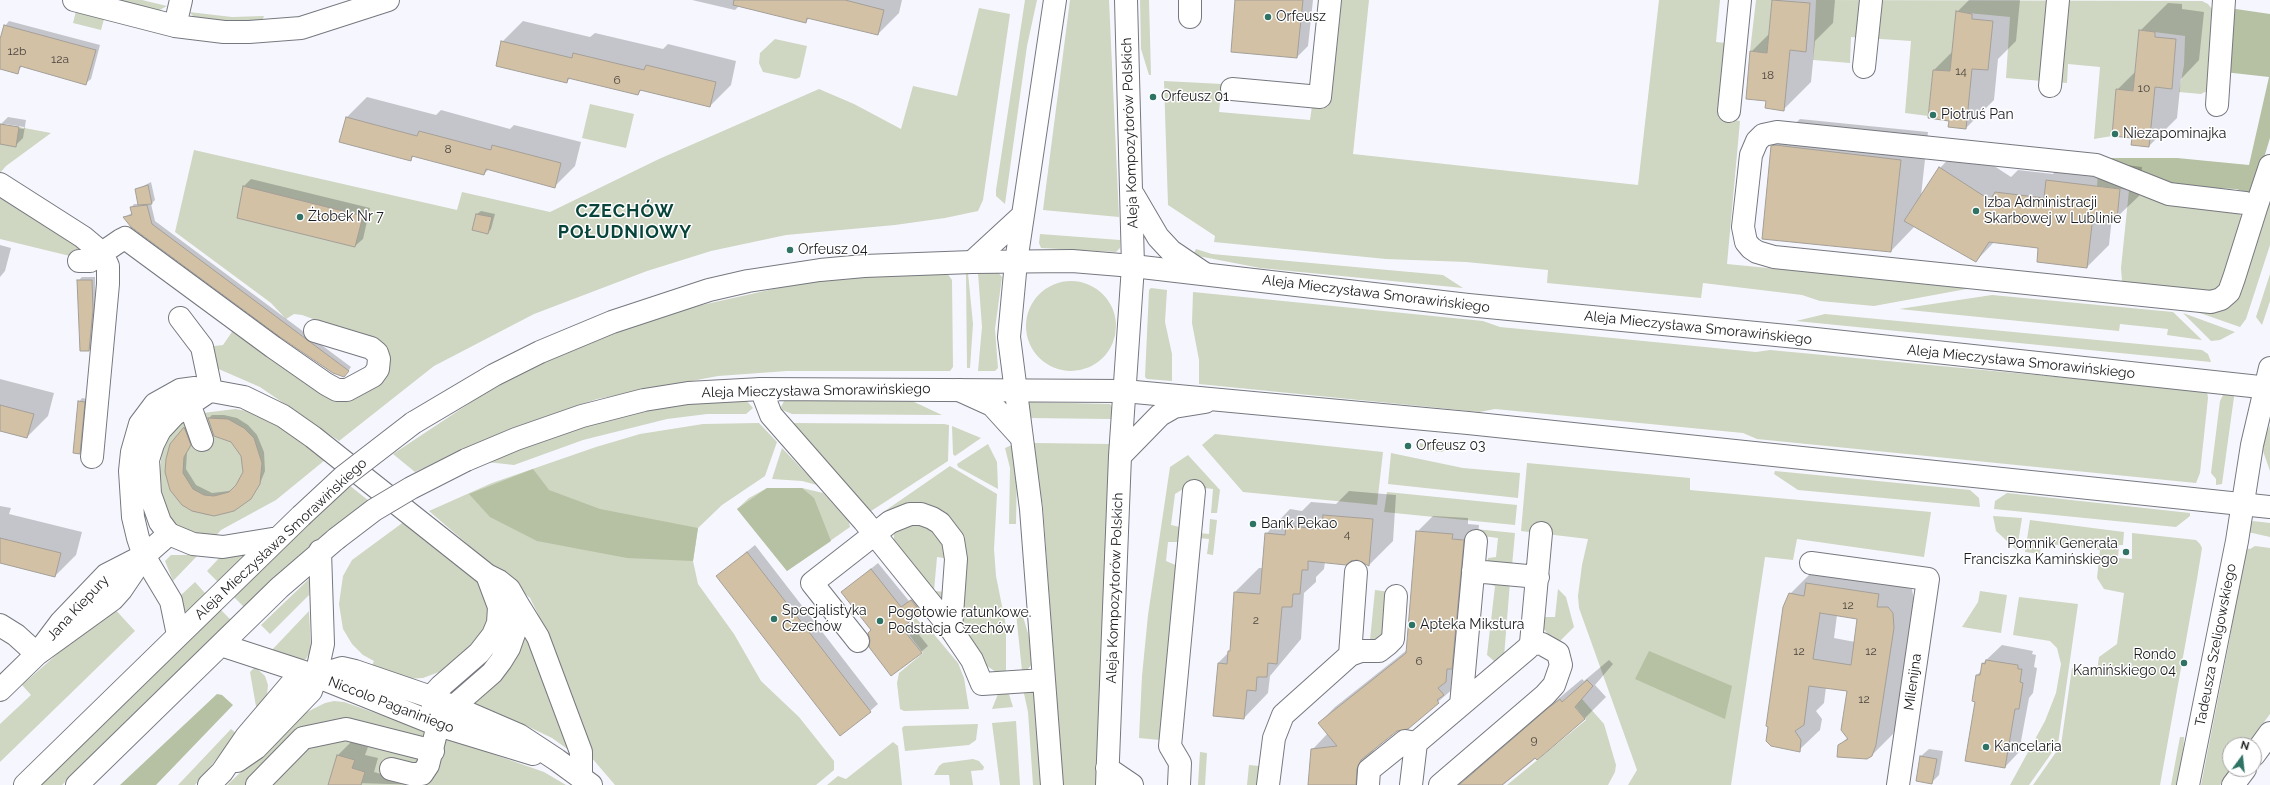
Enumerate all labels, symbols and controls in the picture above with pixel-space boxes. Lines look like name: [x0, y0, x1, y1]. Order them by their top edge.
place label: Orfeusz: [1276, 9, 1326, 25]
marker: Orfeusz: [1263, 12, 1273, 22]
street label: Aleja Kompozytorów Polskich: [1118, 37, 1142, 229]
house number: 12b: [8, 44, 26, 58]
house number: 12a: [51, 52, 69, 66]
house number: 14: [1955, 64, 1967, 78]
house number: 18: [1762, 68, 1774, 82]
house number: 6: [613, 73, 621, 87]
house number: 10: [2138, 81, 2150, 95]
place label: Orfeusz 01: [1161, 89, 1229, 105]
marker: Orfeusz 01: [1148, 92, 1158, 102]
place label: Piotruś Pan: [1941, 107, 2014, 123]
marker: Piotruś Pan: [1928, 110, 1938, 120]
place label: Niezapominajka: [2123, 126, 2226, 142]
marker: Niezapominajka: [2110, 129, 2120, 139]
house number: 8: [444, 142, 452, 156]
place label: Izba Administracji Skarbowej w Lublinie: [1984, 195, 2122, 228]
district label: CZECHÓW POŁUDNIOWY: [558, 201, 692, 244]
marker: Izba Administracji Skarbowej w Lublinie: [1971, 206, 1981, 216]
place label: Żłobek Nr 7: [308, 209, 384, 225]
marker: Żłobek Nr 7: [295, 212, 305, 222]
place label: Orfeusz 04: [798, 242, 868, 258]
marker: Orfeusz 04: [785, 245, 795, 255]
street label: Aleja Mieczysława Smorawińskiego: [1261, 272, 1491, 316]
street label: Aleja Mieczysława Smorawińskiego: [1583, 308, 1813, 348]
street label: Aleja Mieczysława Smorawińskiego: [1906, 342, 2136, 382]
street label: Aleja Mieczysława Smorawińskiego: [701, 381, 931, 401]
place label: Orfeusz 03: [1416, 438, 1486, 454]
marker: Orfeusz 03: [1403, 441, 1413, 451]
street label: Aleja Mieczysława Smorawińskiego: [192, 455, 370, 623]
street label: Aleja Kompozytorów Polskich: [1103, 492, 1127, 684]
place label: Bank Pekao: [1261, 516, 1337, 532]
marker: Bank Pekao: [1248, 519, 1258, 529]
house number: 4: [1344, 527, 1350, 541]
place label: Pomnik Generała Franciszka Kamińskiego: [1963, 536, 2118, 568]
marker: Pomnik Generała Franciszka Kamińskiego: [2121, 547, 2131, 557]
street label: Tadeusza Szeligowskiego: [2192, 562, 2240, 728]
street label: Jana Kiepury: [43, 572, 113, 644]
house number: 12: [1842, 598, 1854, 612]
place label: Specjalistyka Czechów: [782, 603, 867, 636]
place label: Pogotowie ratunkowe. Podstacja Czechów: [888, 605, 1031, 638]
house number: 2: [1253, 613, 1259, 627]
marker: Specjalistyka Czechów: [769, 614, 779, 624]
marker: Pogotowie ratunkowe. Podstacja Czechów: [875, 616, 885, 626]
place label: Apteka Mikstura: [1420, 617, 1524, 633]
marker: Apteka Mikstura: [1407, 620, 1417, 630]
house number: 12: [1793, 644, 1805, 658]
house number: 12: [1865, 644, 1877, 658]
place label: Rondo Kamińskiego 04: [2073, 647, 2176, 680]
street label: Milenijna: [1901, 652, 1925, 712]
house number: 6: [1415, 654, 1423, 668]
marker: Rondo Kamińskiego 04: [2179, 658, 2189, 668]
street label: Niccolo Paganiniego: [326, 673, 456, 737]
house number: 12: [1858, 692, 1870, 706]
house number: 9: [1530, 733, 1538, 747]
north arrow: [2222, 737, 2262, 777]
place label: Kancelaria: [1994, 739, 2062, 755]
text: N: [2239, 739, 2251, 753]
marker: Kancelaria: [1981, 742, 1991, 752]

